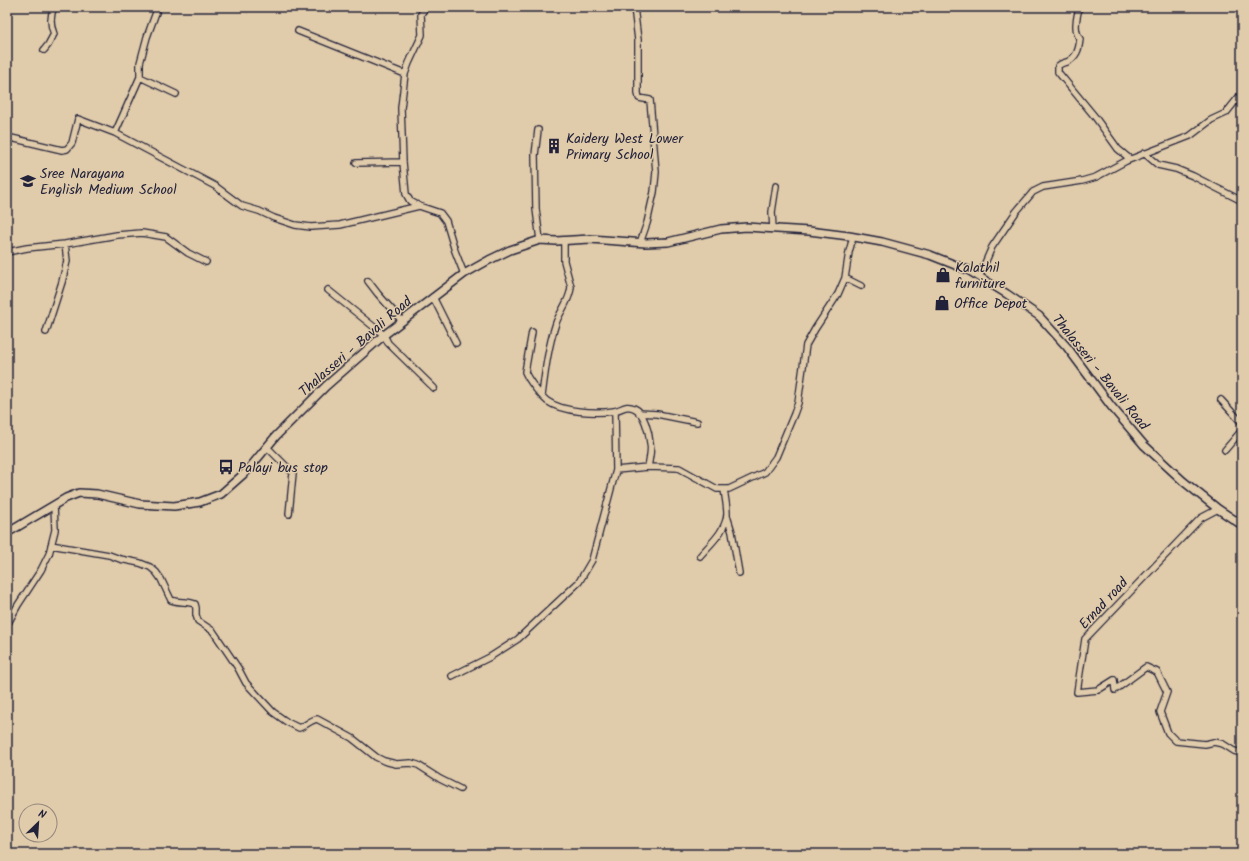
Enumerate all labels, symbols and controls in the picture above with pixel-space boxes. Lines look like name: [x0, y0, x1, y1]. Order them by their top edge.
place label: Kaidery West Lower Primary School: [566, 128, 684, 166]
building icon: Kaidery West Lower Primary School: [545, 137, 563, 155]
place label: Sree Narayana English Medium School: [40, 163, 177, 201]
school or university icon: Sree Narayana English Medium School: [19, 172, 37, 190]
place label: Kalathil furniture: [955, 257, 1006, 295]
shop icon: Kalathil furniture: [934, 266, 952, 284]
street label: Thalasseri - Bavali Road: [294, 291, 418, 402]
place label: Office Depot: [954, 293, 1028, 315]
shop icon: Office Depot: [933, 294, 951, 312]
street label: Thalasseri - Bavali Road: [1046, 310, 1155, 436]
place label: Palayi bus stop: [238, 457, 328, 479]
bus stop icon: Palayi bus stop: [217, 458, 235, 476]
street label: Ernad road: [1074, 572, 1134, 635]
north arrow: [18, 803, 58, 843]
text: N: [35, 805, 49, 824]

